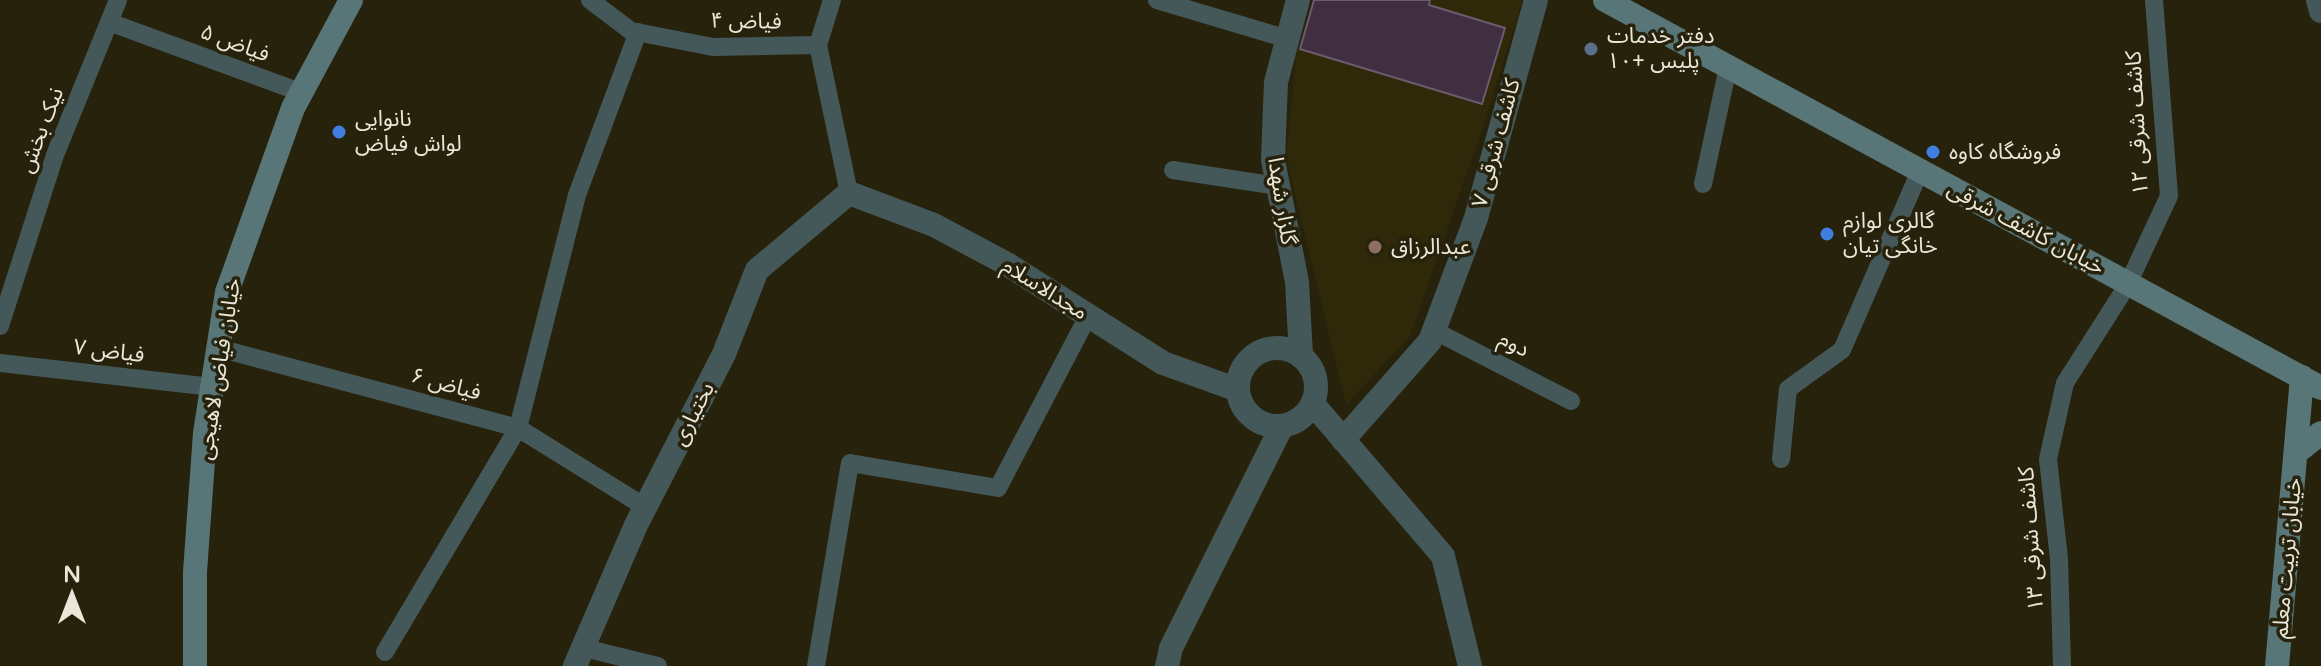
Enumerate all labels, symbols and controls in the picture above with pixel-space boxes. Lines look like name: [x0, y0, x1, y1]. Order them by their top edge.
street label: فیاض ۴: [710, 7, 782, 35]
street label: فیاض ۵: [197, 19, 273, 67]
place label: دفتر خدمات پلیس +۱۰: [1607, 23, 1714, 75]
marker: دفتر خدمات پلیس +۱۰: [1582, 40, 1600, 58]
street label: کاشف شرقی ۱۲: [2120, 49, 2154, 196]
street label: کاشف شرقی ۷: [1466, 75, 1526, 210]
street label: نیک بخش: [13, 84, 69, 176]
place label: نانوایی لواش فیاض: [355, 106, 462, 157]
marker: نانوایی لواش فیاض: [330, 123, 348, 141]
place label: فروشگاه کاوه: [1949, 139, 2061, 165]
marker: فروشگاه کاوه: [1924, 143, 1942, 161]
street label: گلزار شهدا: [1262, 155, 1302, 248]
street label: خیابان کاشف شرقی: [1943, 176, 2109, 280]
place label: گالری لوازم خانگی تیان: [1843, 208, 1938, 259]
marker: گالری لوازم خانگی تیان: [1818, 225, 1836, 243]
place label: عبدالرزاق: [1391, 234, 1471, 260]
marker: عبدالرزاق: [1366, 238, 1384, 256]
street label: مجدالاسلام: [996, 252, 1093, 328]
street label: خیابان فیاض لاهیجی: [192, 276, 246, 462]
street label: دوم: [1493, 325, 1534, 365]
street label: فیاض ۷: [72, 334, 146, 368]
street label: فیاض ۶: [408, 362, 484, 406]
street label: بختیاری: [666, 378, 720, 450]
street label: کاشف شرقی ۱۳: [2013, 465, 2049, 612]
street label: خیابان تربیت معلم: [2267, 477, 2310, 640]
north arrow: [32, 554, 112, 634]
text: N: [63, 562, 81, 588]

